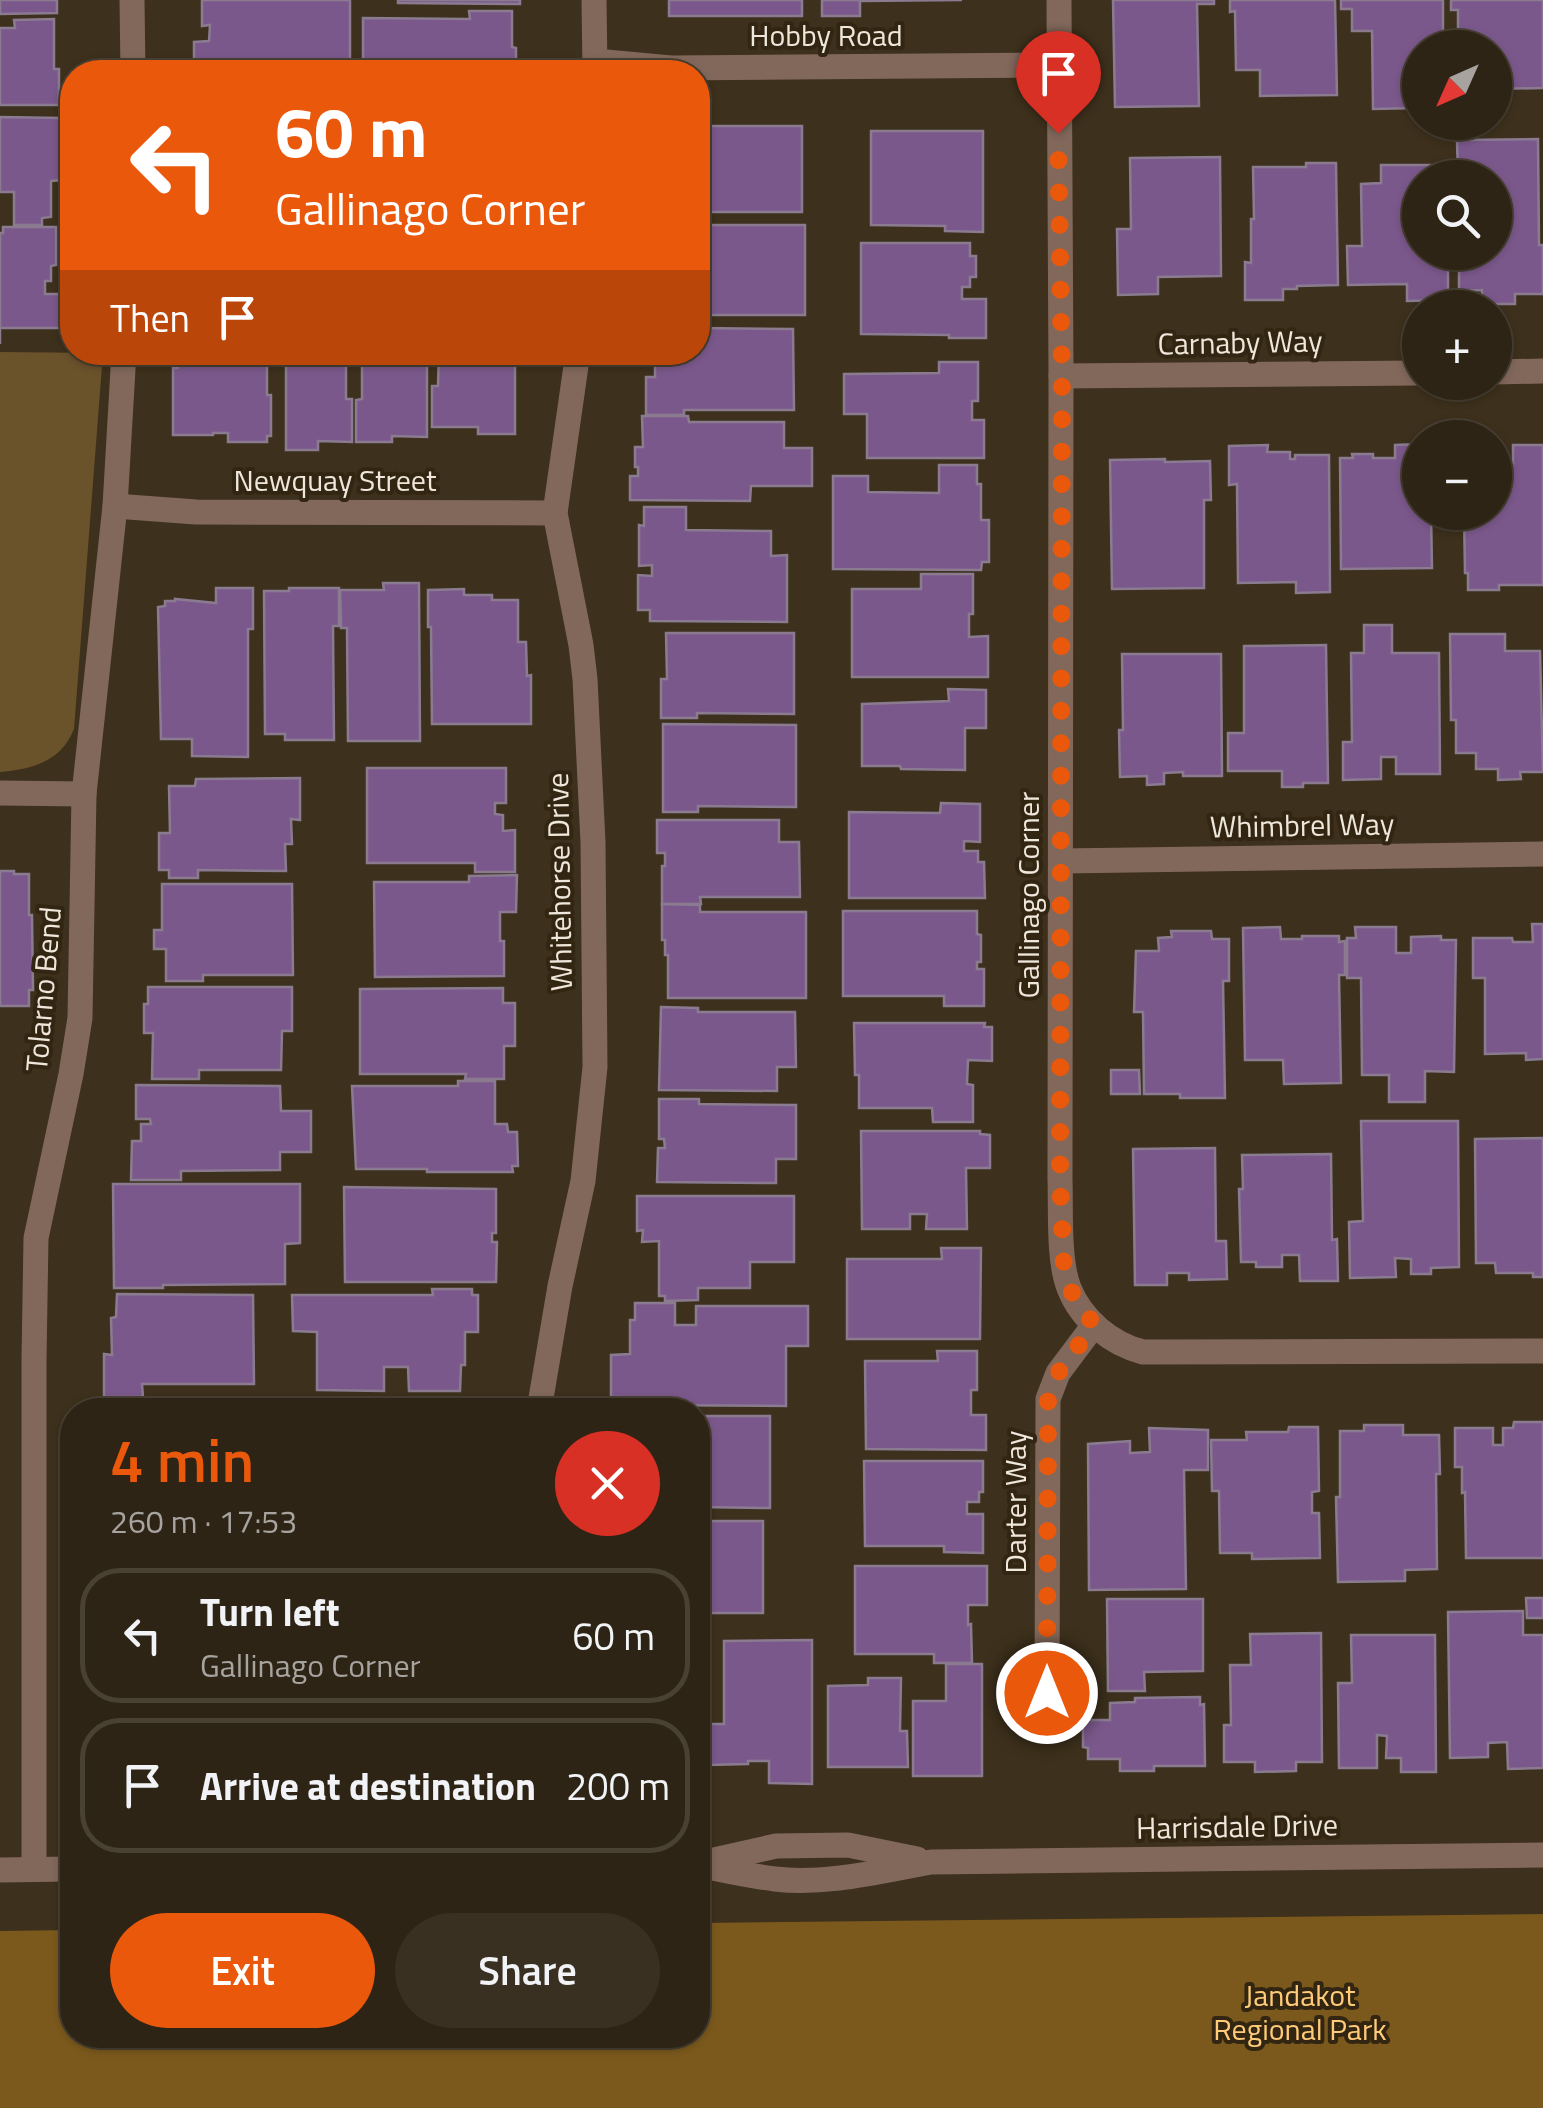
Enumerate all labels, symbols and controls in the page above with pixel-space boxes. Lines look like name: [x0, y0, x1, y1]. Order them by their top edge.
street label: Hobby Road: [749, 12, 903, 58]
north arrow: [1402, 30, 1512, 140]
map controls: [1402, 30, 1512, 530]
pin: [1016, 31, 1101, 134]
icon: arrive: [1031, 46, 1086, 101]
text: 60 m: [275, 78, 428, 184]
icon: left: [110, 100, 240, 230]
button: search: [1402, 160, 1512, 270]
text: Gallinago Corner: [275, 174, 585, 242]
text: Then: [110, 289, 190, 347]
icon: arrive: [210, 290, 265, 345]
button: +: [1402, 290, 1512, 400]
street label: Carnaby Way: [1157, 318, 1323, 366]
button: −: [1402, 420, 1512, 530]
street label: Newquay Street: [234, 457, 437, 503]
street label: Whitehorse Drive: [534, 772, 584, 992]
street label: Gallinago Corner: [1005, 792, 1051, 998]
street label: Whimbrel Way: [1209, 800, 1395, 850]
street label: Tolarno Bend: [13, 905, 73, 1073]
text: 4 min: [110, 1414, 254, 1505]
button: close: [555, 1431, 660, 1536]
street label: Darter Way: [992, 1431, 1038, 1573]
text: 260 m · 17:53: [110, 1497, 297, 1545]
text: Turn left: [200, 1583, 340, 1641]
text: 60 m: [572, 1607, 655, 1665]
icon: left: [115, 1608, 170, 1663]
text: Gallinago Corner: [200, 1641, 421, 1689]
position arrow: [995, 1641, 1099, 1745]
text: Arrive at destination: [200, 1757, 536, 1815]
text: 200 m: [566, 1757, 670, 1815]
icon: arrive: [115, 1758, 170, 1813]
street label: Harrisdale Drive: [1136, 1801, 1338, 1851]
button: Exit: [110, 1913, 375, 2028]
button: Share: [395, 1913, 660, 2028]
park label: Jandakot Regional Park: [1213, 1972, 1387, 2052]

